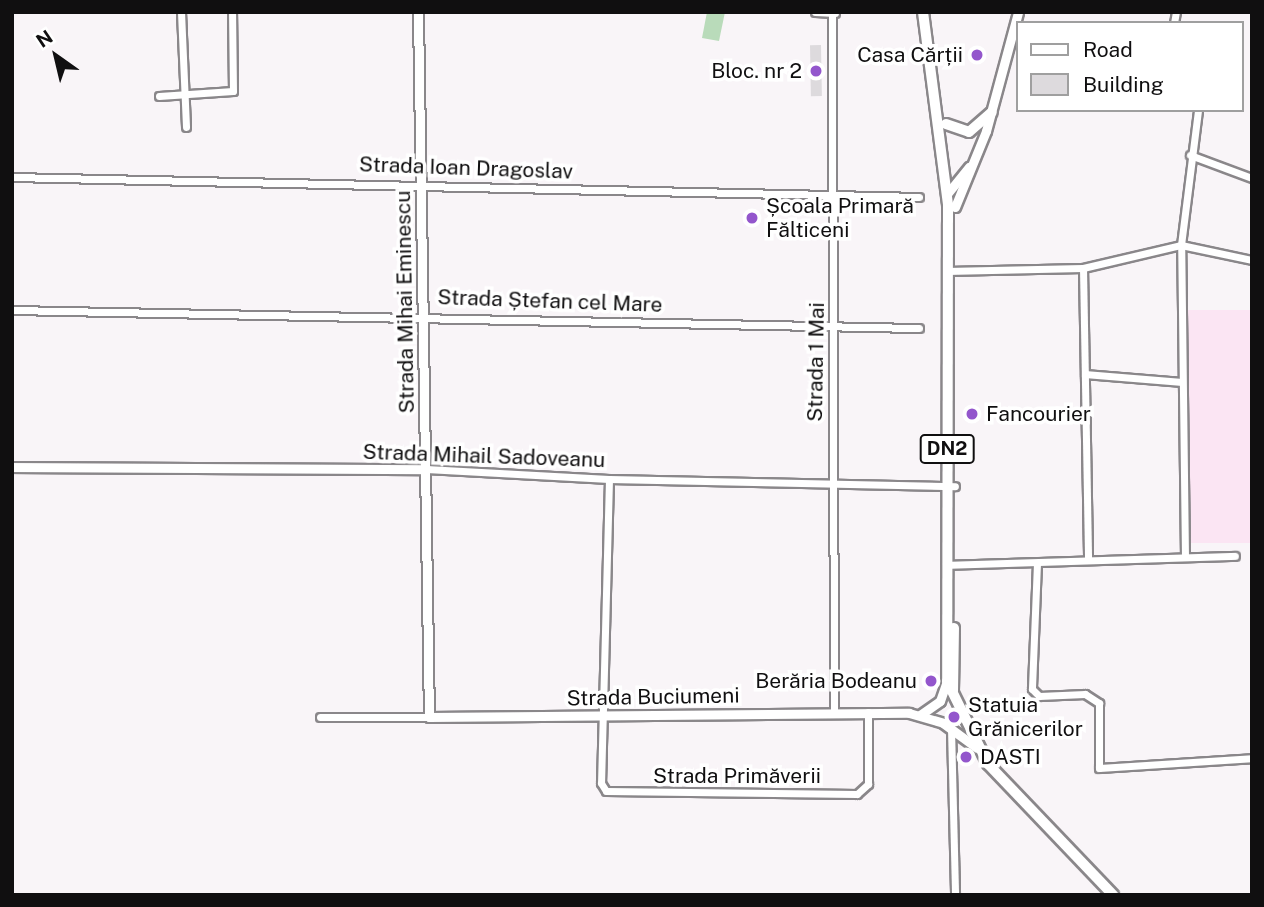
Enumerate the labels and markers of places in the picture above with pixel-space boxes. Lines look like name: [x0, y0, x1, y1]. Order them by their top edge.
place label: Casa Cărții: [857, 42, 963, 68]
marker: Casa Cărții: [969, 47, 985, 63]
place label: Bloc. nr 2: [711, 58, 802, 84]
marker: Bloc. nr 2: [808, 63, 824, 79]
place label: Școala Primară Fălticeni: [766, 193, 914, 243]
marker: Școala Primară Fălticeni: [744, 210, 760, 226]
place label: Fancourier: [986, 401, 1091, 427]
marker: Fancourier: [964, 406, 980, 422]
place label: Berăria Bodeanu: [755, 668, 917, 694]
marker: Berăria Bodeanu: [923, 673, 939, 689]
place label: Statuia Grănicerilor: [968, 692, 1083, 742]
marker: Statuia Grănicerilor: [946, 709, 962, 725]
place label: DASTI: [980, 744, 1041, 770]
marker: DASTI: [958, 749, 974, 765]

